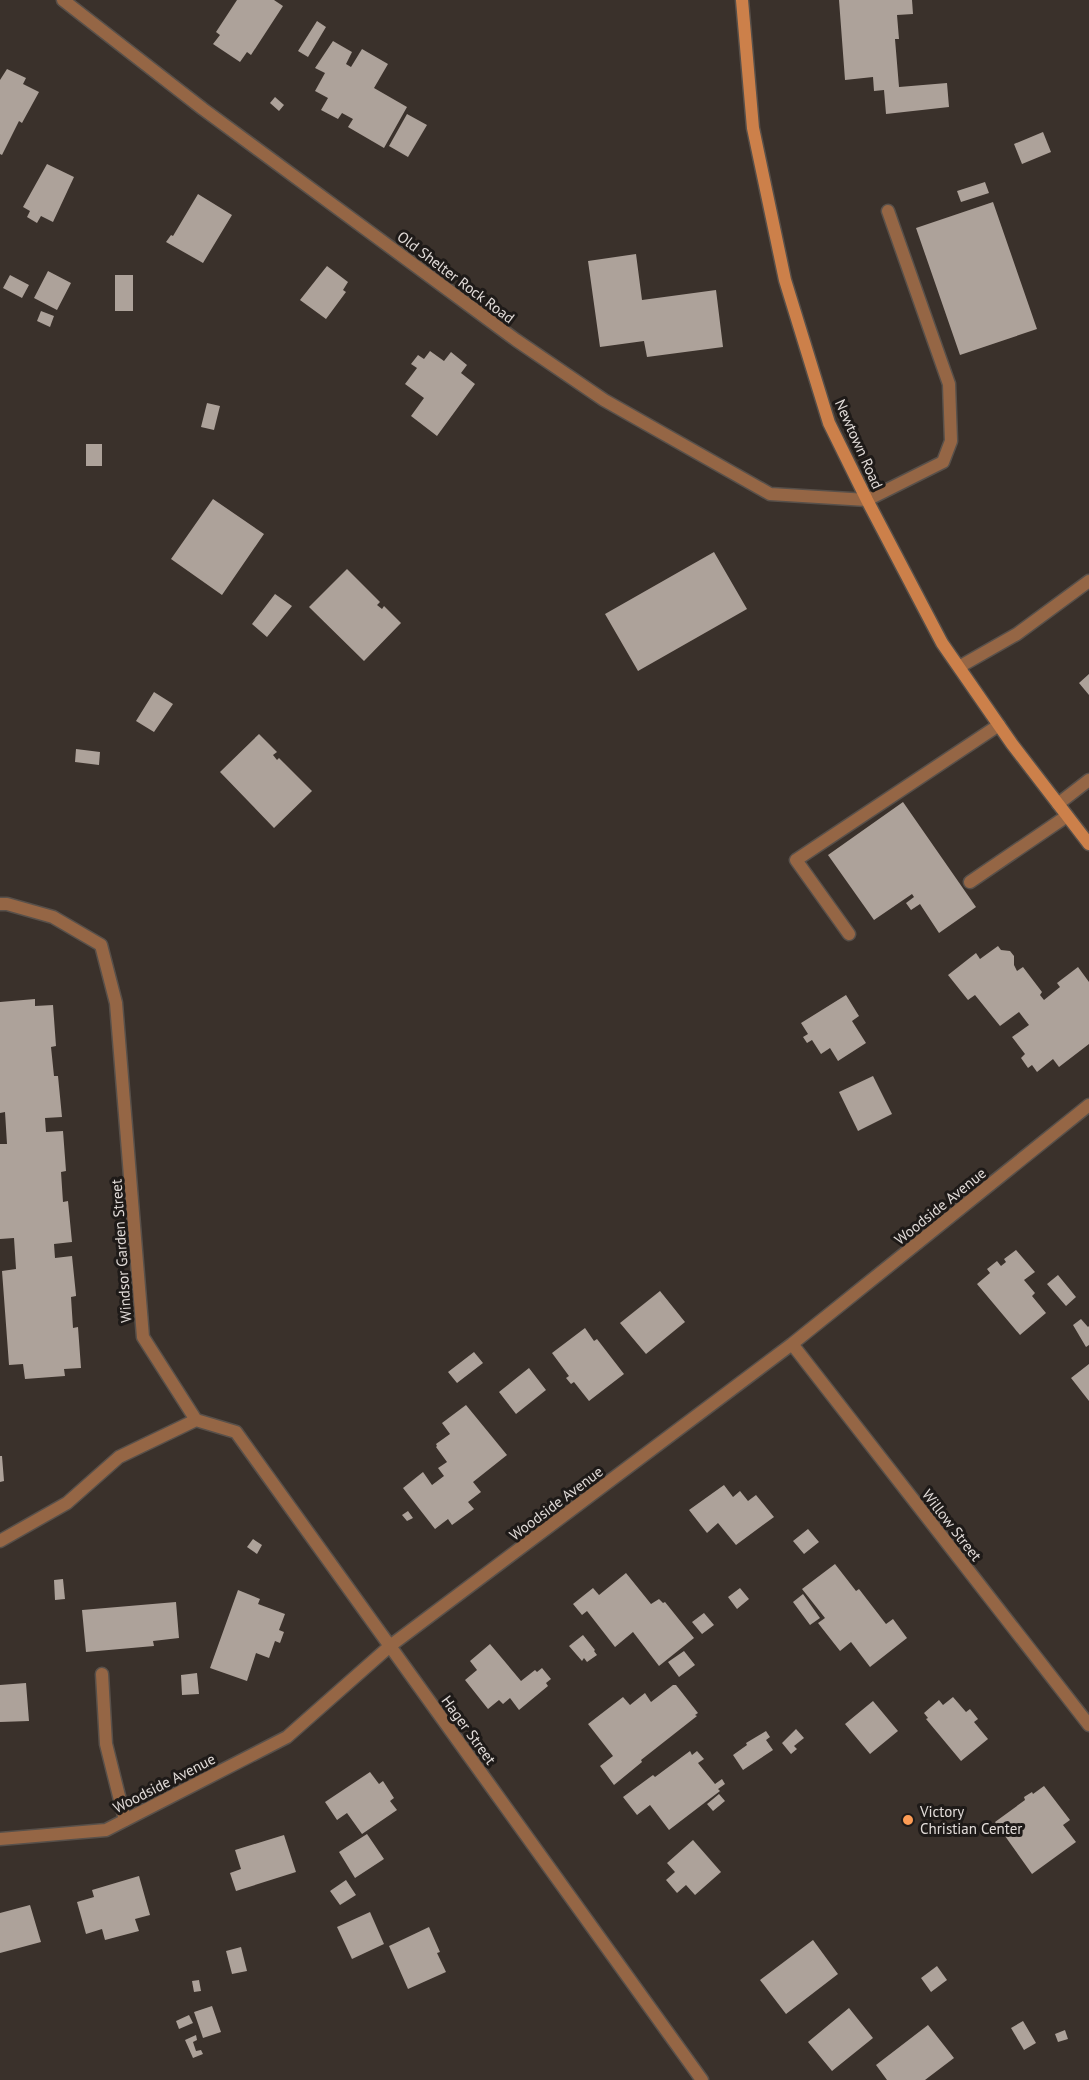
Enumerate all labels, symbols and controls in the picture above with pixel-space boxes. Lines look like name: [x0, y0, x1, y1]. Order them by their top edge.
street label: Old Shelter Rock Road: [394, 227, 518, 327]
street label: Newtown Road: [831, 396, 887, 492]
street label: Woodside Avenue: [890, 1163, 990, 1249]
street label: Windsor Garden Street: [106, 1178, 136, 1324]
street label: Woodside Avenue: [505, 1462, 607, 1544]
street label: Willow Street: [918, 1485, 986, 1565]
street label: Hager Street: [438, 1692, 500, 1768]
street label: Woodside Avenue: [110, 1749, 218, 1817]
place label: Victory Christian Center: [919, 1802, 1022, 1838]
marker: Victory Christian Center: [901, 1813, 915, 1827]

